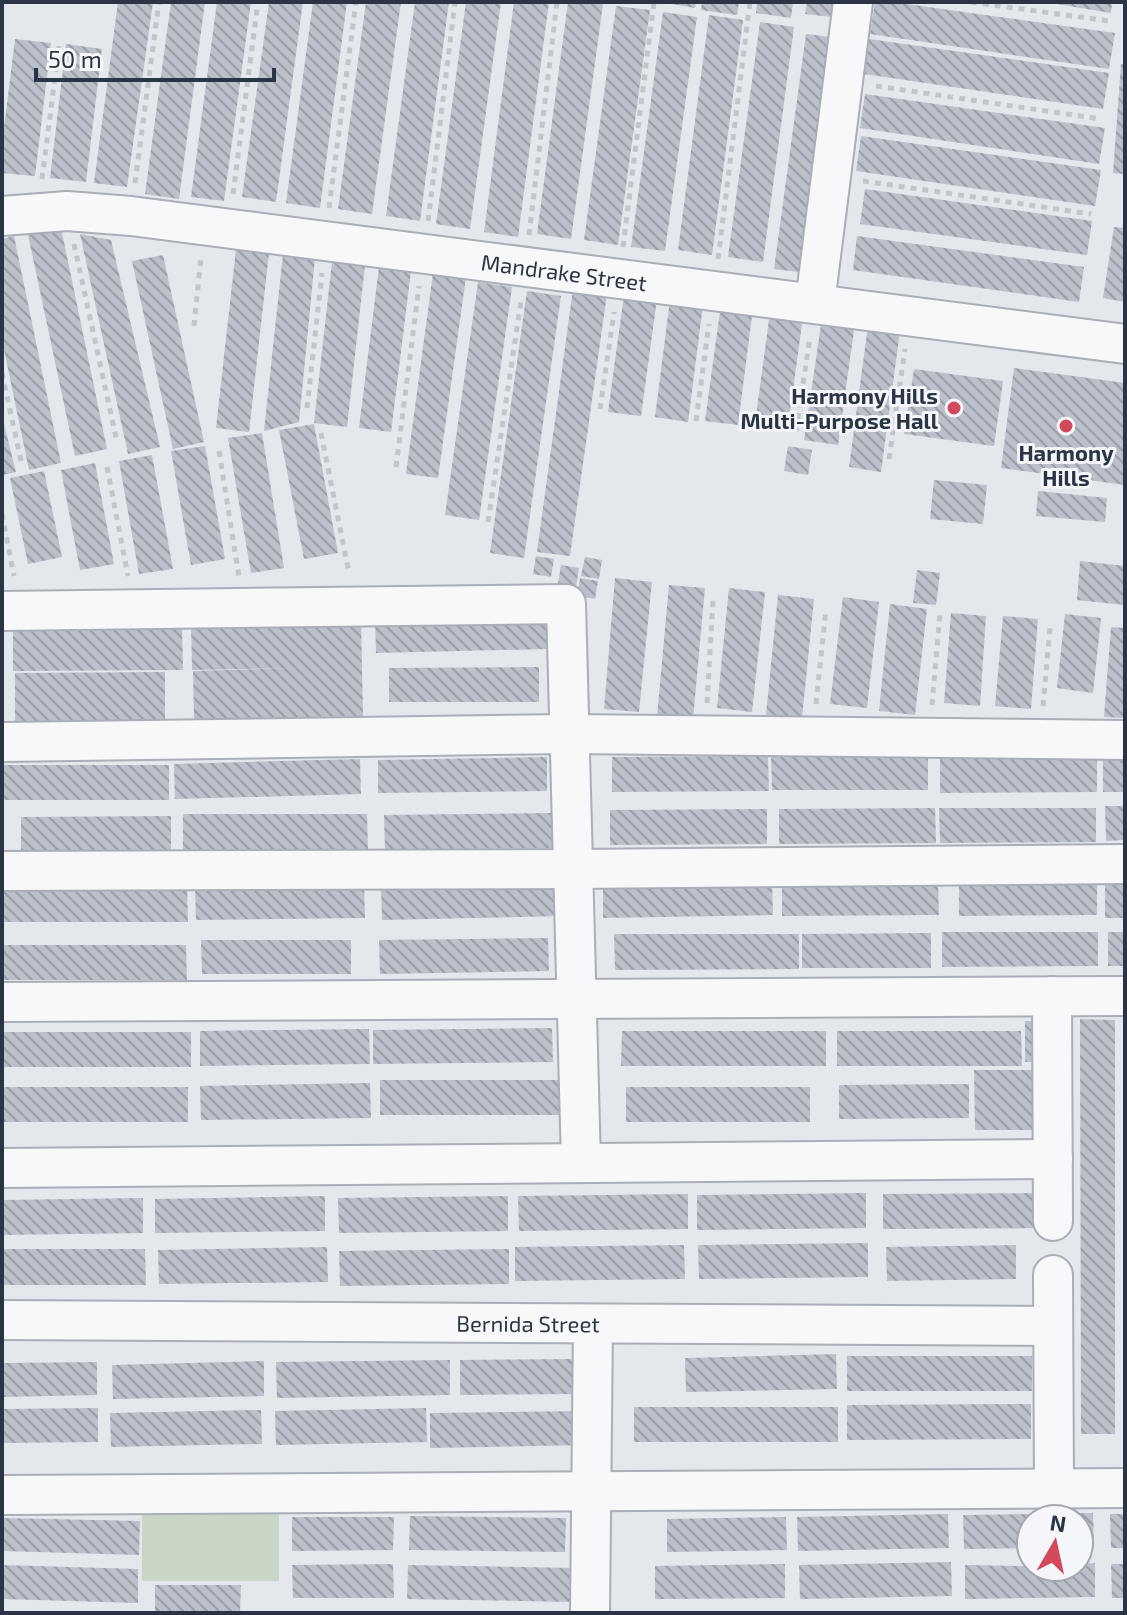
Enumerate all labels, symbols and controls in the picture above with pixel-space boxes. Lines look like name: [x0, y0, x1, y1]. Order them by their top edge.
scale bar: [36, 32, 274, 82]
text: 50 m: [48, 44, 102, 73]
street label: Mandrake Street: [480, 248, 648, 295]
place label: Harmony Hills Multi-Purpose Hall: [740, 382, 939, 433]
marker: Harmony Hills Multi-Purpose Hall: [945, 399, 963, 417]
marker: Harmony Hills: [1057, 417, 1075, 435]
place label: Harmony Hills: [1018, 439, 1114, 490]
street label: Bernida Street: [456, 1310, 600, 1336]
north arrow: [1015, 1503, 1095, 1583]
text: N: [1048, 1508, 1068, 1536]

